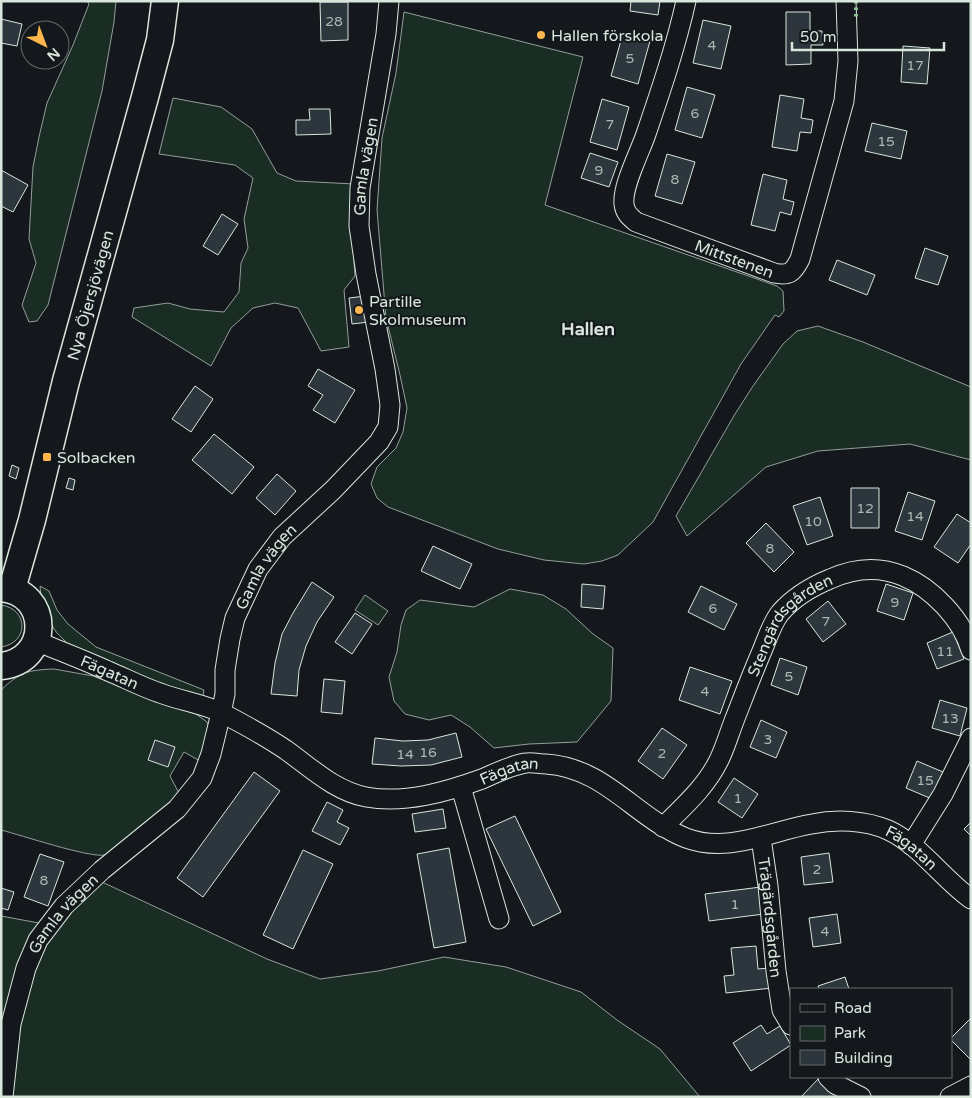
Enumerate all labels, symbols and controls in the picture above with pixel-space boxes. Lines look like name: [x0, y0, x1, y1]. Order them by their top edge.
house number: 28: [325, 13, 343, 30]
north arrow: [20, 20, 70, 70]
scale bar: [792, 20, 944, 52]
place label: Hallen förskola: [551, 26, 663, 46]
text: 50 m: [800, 28, 837, 46]
marker: Hallen förskola: [535, 29, 547, 41]
house number: 4: [708, 37, 717, 54]
text: N: [43, 44, 63, 64]
house number: 5: [626, 50, 634, 67]
house number: 17: [906, 57, 924, 74]
house number: 6: [691, 105, 700, 122]
street label: Gamla vägen: [350, 116, 383, 216]
house number: 7: [606, 116, 614, 133]
house number: 15: [877, 133, 895, 150]
house number: 9: [595, 162, 603, 179]
house number: 8: [671, 171, 680, 188]
street label: Nya Öjersjövägen: [63, 228, 118, 363]
street label: Mittstenen: [692, 236, 776, 283]
place label: Partille Skolmuseum: [369, 292, 467, 330]
marker: Partille Skolmuseum: [353, 304, 365, 316]
district label: Hallen: [561, 318, 615, 340]
place label: Solbacken: [57, 448, 136, 468]
marker: Solbacken: [41, 451, 53, 463]
house number: 12: [856, 500, 874, 517]
house number: 14: [906, 508, 924, 525]
house number: 10: [804, 513, 822, 530]
street label: Gamla vägen: [231, 520, 301, 613]
house number: 8: [766, 540, 775, 557]
street label: Stengärdsgården: [743, 570, 836, 680]
house number: 9: [891, 594, 899, 611]
house number: 6: [709, 600, 718, 617]
house number: 7: [822, 613, 830, 630]
house number: 11: [936, 643, 954, 660]
street label: Fägatan: [77, 651, 142, 694]
house number: 5: [785, 668, 793, 685]
house number: 4: [701, 683, 710, 700]
house number: 13: [941, 710, 959, 727]
house number: 3: [764, 731, 772, 748]
house number: 16: [419, 744, 437, 761]
house number: 2: [658, 745, 666, 762]
house number: 14: [396, 746, 414, 763]
street label: Fägatan: [477, 754, 539, 790]
house number: 15: [916, 772, 934, 789]
house number: 1: [734, 790, 742, 807]
street label: Fägatan: [882, 821, 941, 875]
street label: Trägärdsgården: [753, 856, 786, 979]
house number: 2: [813, 861, 821, 878]
street label: Gamla vägen: [24, 870, 103, 957]
house number: 8: [40, 872, 49, 889]
house number: 1: [731, 896, 739, 913]
house number: 4: [821, 923, 830, 940]
legend: [790, 988, 952, 1078]
text: Road: [834, 999, 872, 1017]
text: Park: [834, 1024, 866, 1042]
text: Building: [834, 1049, 893, 1067]

